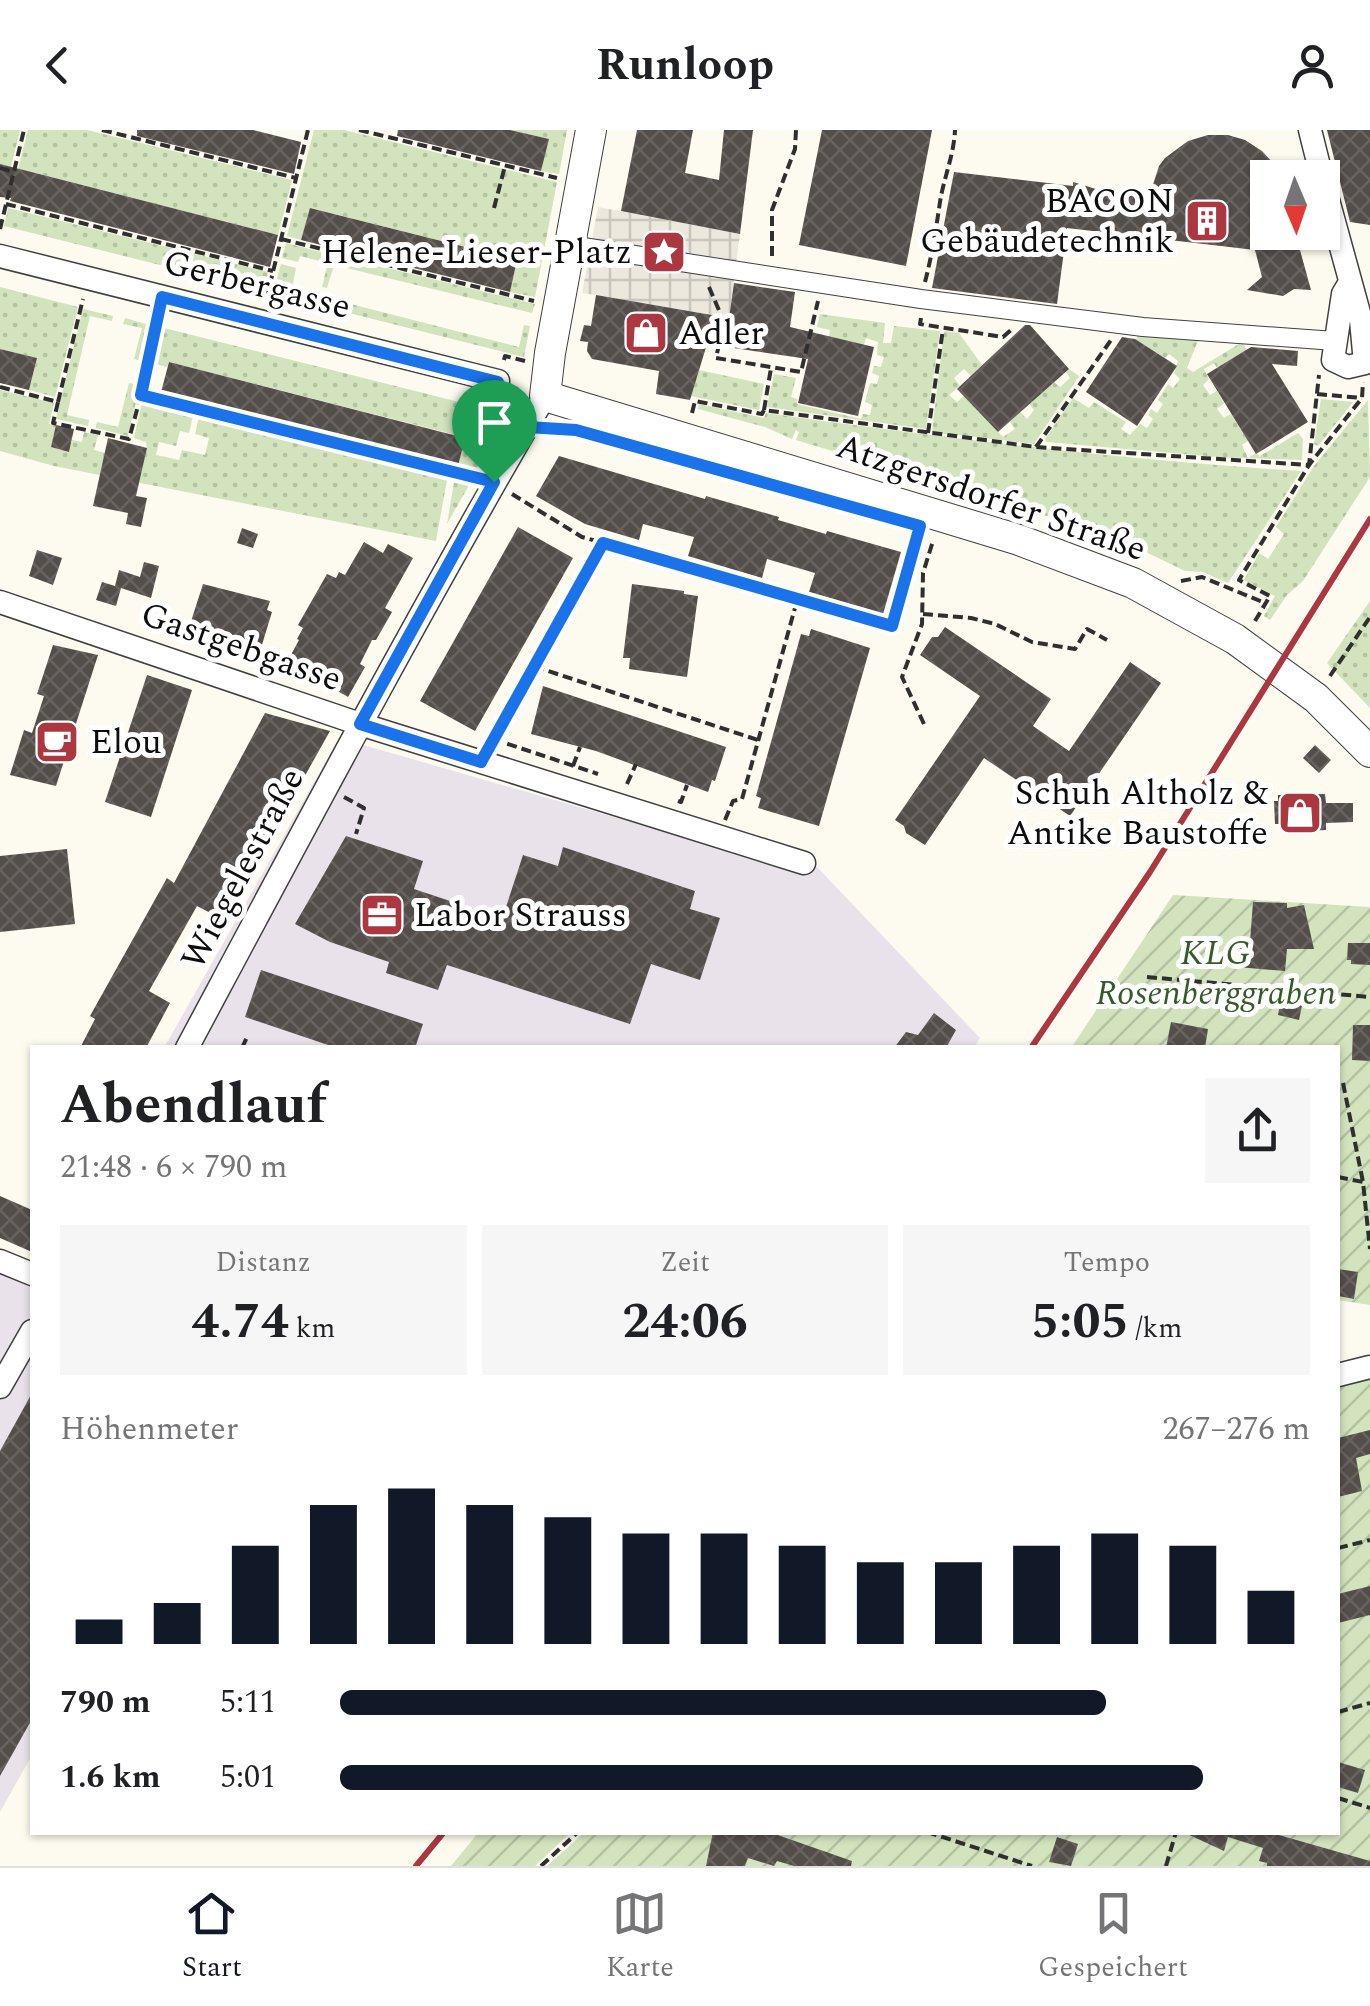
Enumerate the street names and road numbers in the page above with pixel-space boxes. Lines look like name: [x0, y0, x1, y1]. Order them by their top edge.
street label: Gerbergasse: [158, 236, 356, 334]
street label: Atzgersdorfer Straße: [829, 420, 1153, 576]
street label: Gastgebgasse: [133, 588, 349, 706]
street label: Wiegelestraße: [168, 759, 318, 979]

